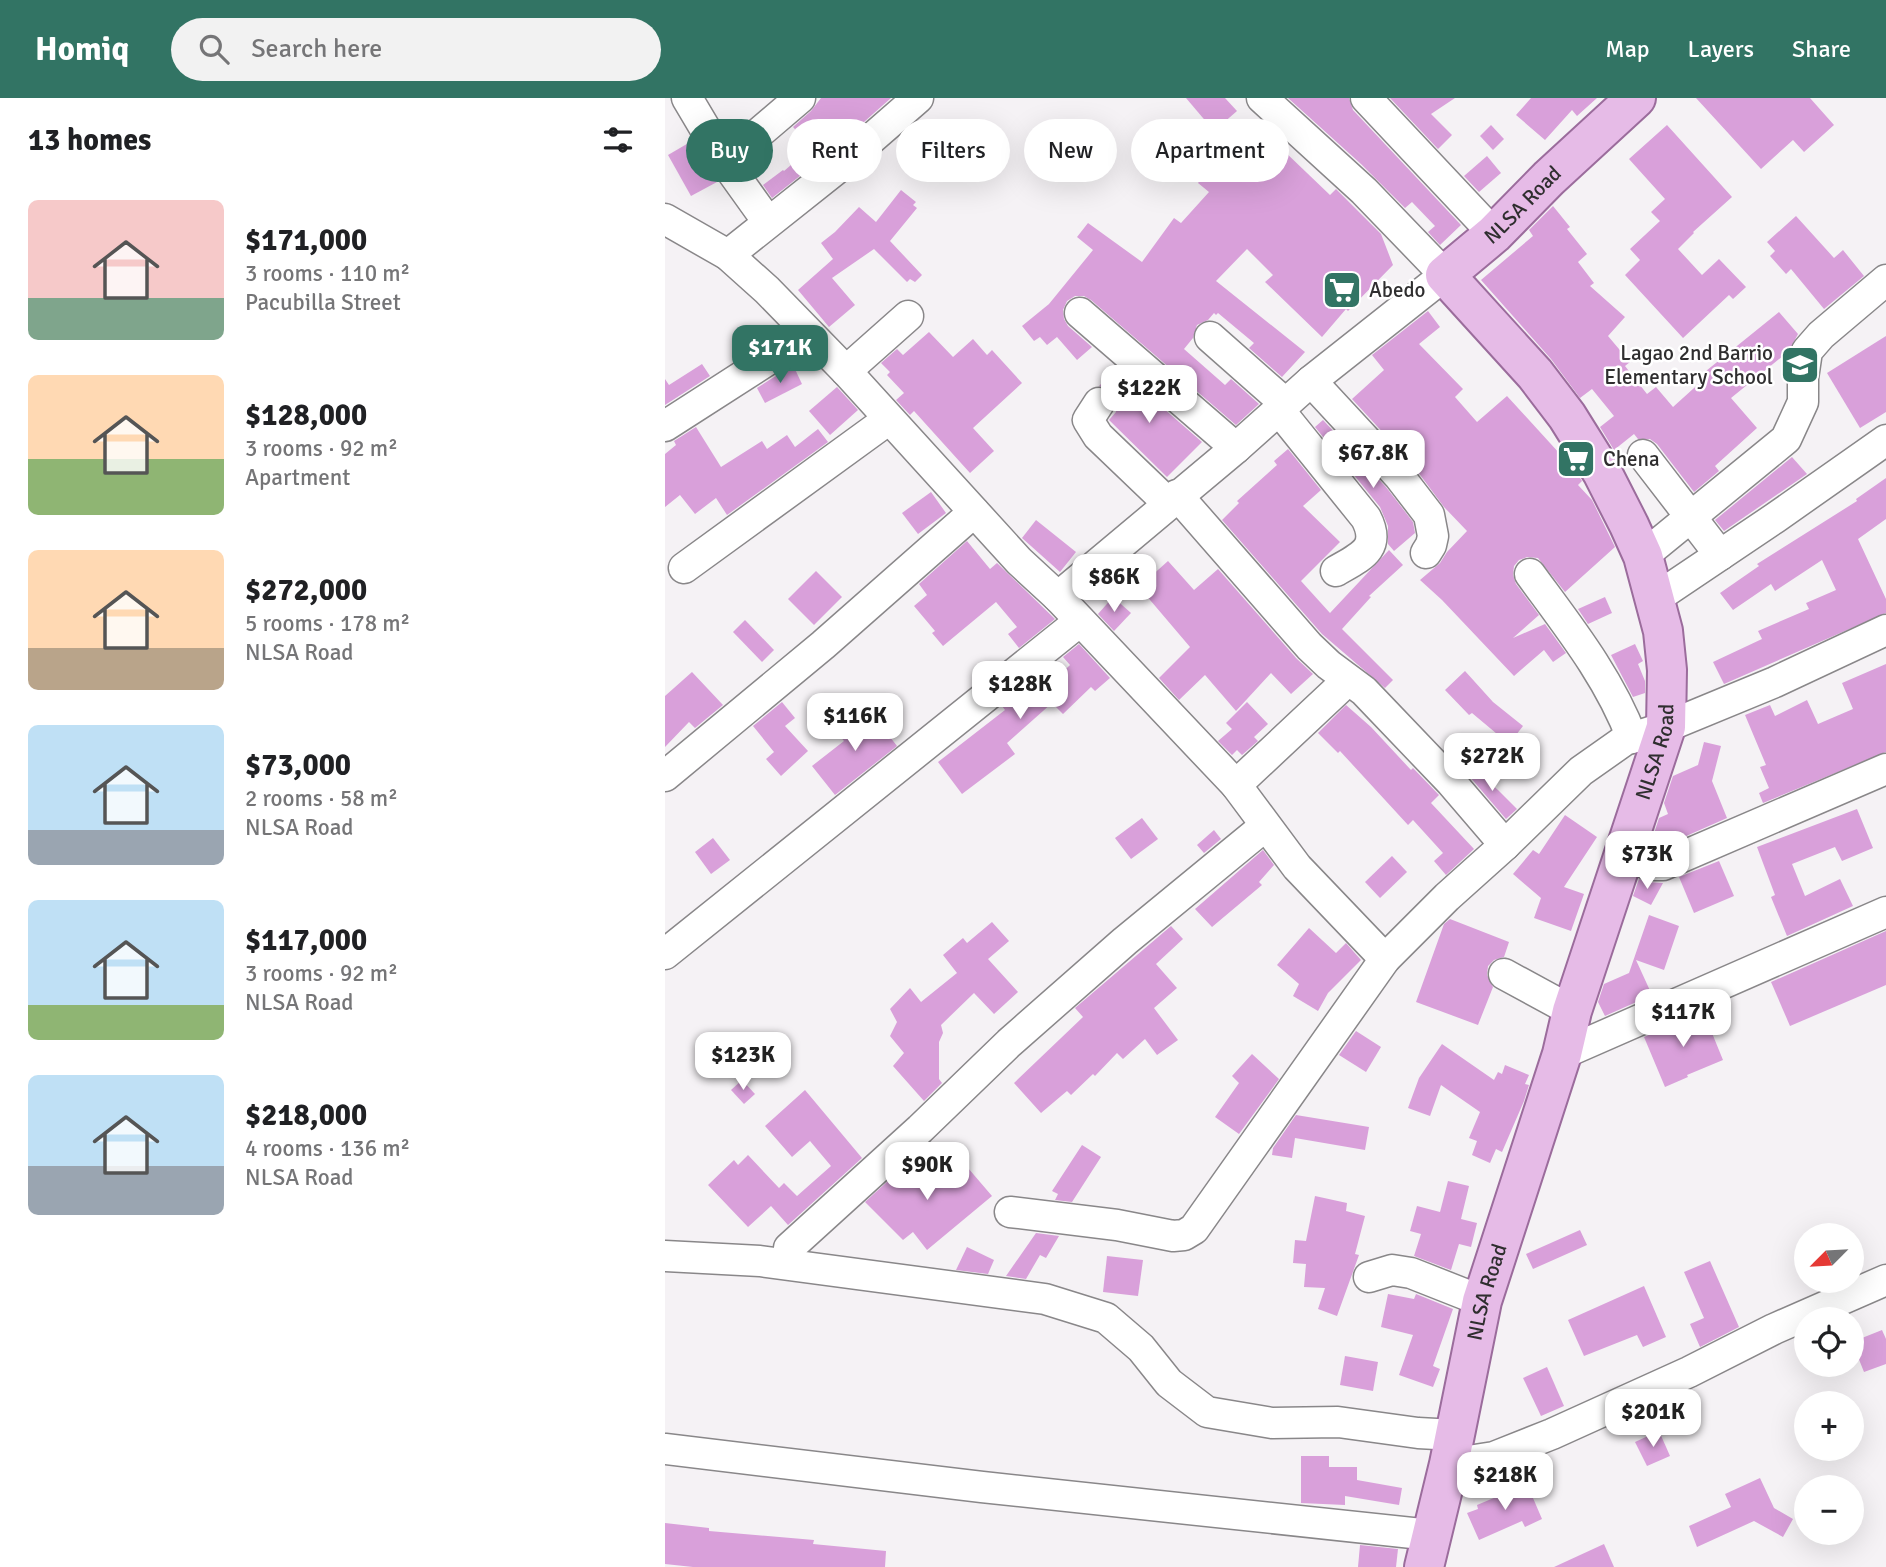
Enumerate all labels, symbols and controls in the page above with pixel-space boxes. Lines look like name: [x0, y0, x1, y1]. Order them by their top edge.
search box: [171, 18, 661, 81]
text: Homiq: [35, 29, 129, 70]
icon: search: [195, 30, 233, 68]
text: Search here: [251, 33, 382, 65]
text: Map: [1605, 34, 1650, 64]
text: Layers: [1688, 34, 1754, 64]
text: Share: [1792, 34, 1851, 64]
chip: Buy: [686, 119, 773, 182]
chip: Rent: [787, 119, 882, 182]
chip: Filters: [896, 119, 1010, 182]
chip: New: [1024, 119, 1117, 182]
chip: Apartment: [1131, 119, 1289, 182]
icon: filters: [599, 121, 637, 159]
text: 13 homes: [28, 122, 151, 159]
street label: NLSA Road: [1479, 160, 1567, 250]
text: $171,000: [245, 222, 367, 259]
icon: home: [84, 228, 168, 312]
text: 3 rooms · 110 m²: [245, 259, 410, 288]
supermarket icon: Abedo: [1321, 269, 1363, 311]
place label: Abedo: [1369, 277, 1425, 303]
text: Pacubilla Street: [245, 288, 401, 317]
pin: $171K: [731, 326, 829, 385]
text: $171K: [748, 333, 812, 362]
place label: Lagao 2nd Barrio Elementary School: [1604, 340, 1773, 390]
school or university icon: Lagao 2nd Barrio Elementary School: [1779, 344, 1821, 386]
pin: $122K: [1100, 366, 1198, 425]
text: $122K: [1117, 373, 1181, 402]
text: $128,000: [245, 397, 367, 434]
icon: home: [84, 403, 168, 487]
pin: $67.8K: [1316, 430, 1430, 490]
text: 3 rooms · 92 m²: [245, 434, 398, 463]
text: $67.8K: [1338, 438, 1408, 467]
supermarket icon: Chena: [1555, 438, 1597, 480]
place label: Chena: [1603, 446, 1660, 472]
text: Apartment: [245, 463, 350, 492]
pin: $86K: [1073, 554, 1155, 614]
text: $86K: [1088, 562, 1140, 591]
text: $272,000: [245, 572, 367, 609]
icon: home: [84, 578, 168, 662]
text: 5 rooms · 178 m²: [245, 609, 410, 638]
text: NLSA Road: [245, 638, 354, 667]
pin: $128K: [971, 662, 1069, 721]
text: $128K: [988, 669, 1052, 698]
pin: $116K: [806, 694, 904, 753]
text: $116K: [823, 701, 887, 730]
street label: NLSA Road: [1630, 703, 1679, 803]
pin: $272K: [1443, 734, 1541, 793]
text: $272K: [1460, 741, 1524, 770]
text: $73,000: [245, 747, 351, 784]
icon: home: [84, 753, 168, 837]
text: 2 rooms · 58 m²: [245, 784, 398, 813]
text: NLSA Road: [245, 813, 354, 842]
pin: $73K: [1606, 832, 1688, 891]
text: $73K: [1621, 839, 1673, 868]
text: $117,000: [245, 922, 367, 959]
icon: home: [84, 928, 168, 1012]
text: 3 rooms · 92 m²: [245, 959, 398, 988]
text: NLSA Road: [245, 988, 354, 1017]
pin: $117K: [1634, 990, 1732, 1049]
text: $117K: [1651, 997, 1715, 1026]
pin: $123K: [694, 1032, 792, 1092]
text: $123K: [711, 1040, 775, 1069]
text: $218,000: [245, 1097, 367, 1134]
icon: home: [84, 1103, 168, 1187]
text: 4 rooms · 136 m²: [245, 1134, 410, 1163]
pin: $90K: [886, 1142, 968, 1202]
text: $90K: [901, 1150, 953, 1179]
text: NLSA Road: [245, 1163, 354, 1192]
north arrow: [1794, 1223, 1864, 1293]
map controls: [1794, 1223, 1864, 1545]
street label: NLSA Road: [1461, 1241, 1513, 1343]
button: locate: [1794, 1307, 1864, 1377]
pin: $201K: [1604, 1390, 1702, 1449]
button: +: [1794, 1391, 1864, 1461]
text: $201K: [1621, 1397, 1685, 1426]
pin: $218K: [1456, 1452, 1554, 1512]
text: $218K: [1473, 1460, 1537, 1489]
button: −: [1794, 1475, 1864, 1545]

